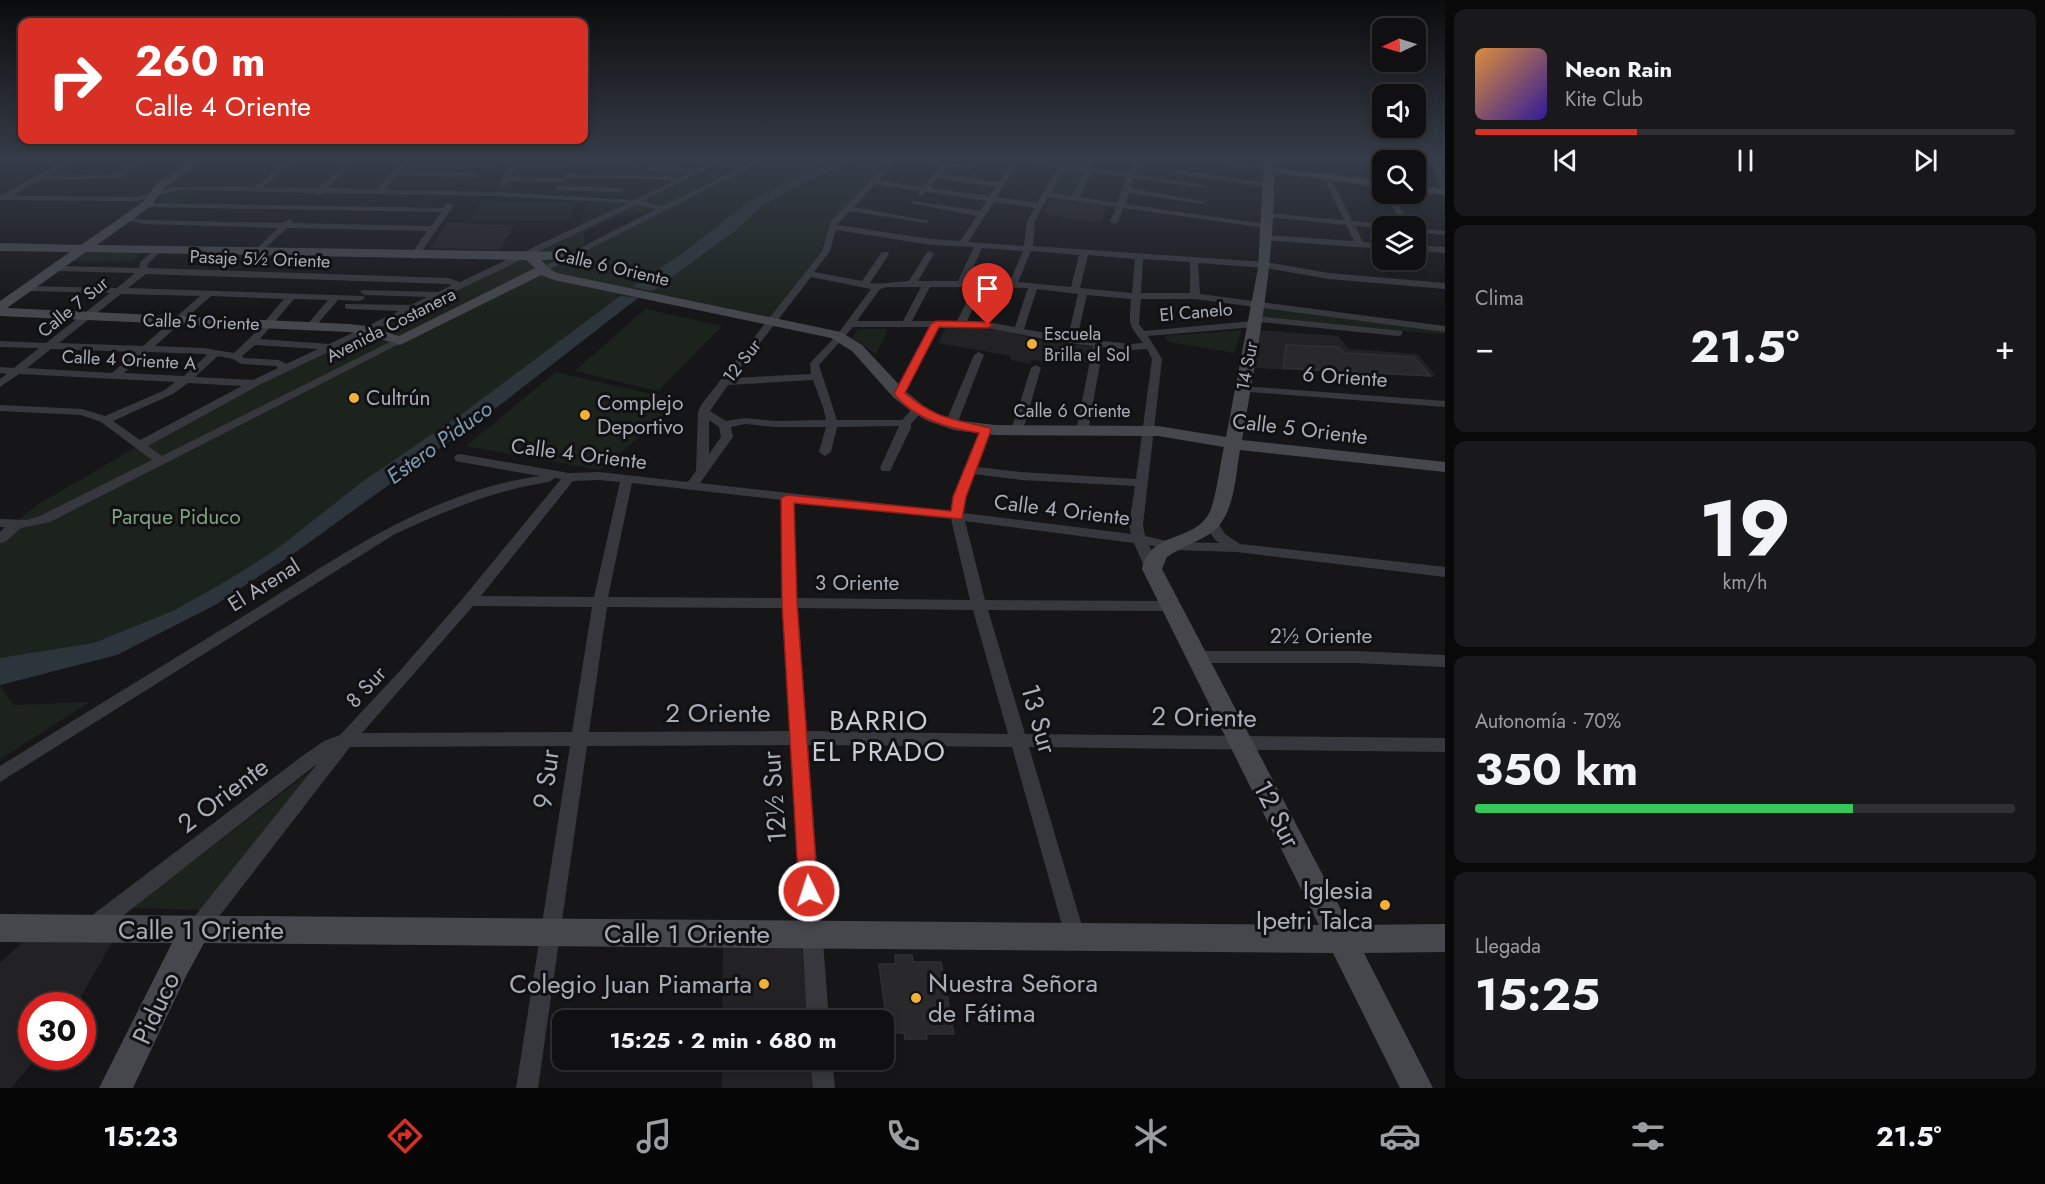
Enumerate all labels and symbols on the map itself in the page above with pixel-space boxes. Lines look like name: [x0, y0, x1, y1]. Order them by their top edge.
north arrow: [1372, 18, 1426, 72]
street label: Calle 6 Oriente: [552, 241, 672, 293]
street label: Pasaje 5½ Oriente: [189, 244, 331, 274]
pin: [962, 263, 1013, 325]
street label: Calle 7 Sur: [32, 270, 115, 344]
street label: Avenida Costanera: [322, 281, 460, 369]
street label: El Canelo: [1158, 296, 1234, 328]
street label: Calle 5 Oriente: [142, 307, 260, 337]
place label: Escuela Brilla el Sol: [1044, 321, 1130, 368]
street label: 12 Sur: [717, 333, 768, 388]
marker: Escuela Brilla el Sol: [1025, 337, 1039, 351]
street label: 14 Sur: [1230, 338, 1265, 393]
street label: Calle 4 Oriente A: [61, 343, 197, 377]
street label: 6 Oriente: [1301, 359, 1389, 395]
place label: Cultrún: [366, 383, 431, 413]
place label: Complejo Deportivo: [597, 388, 684, 442]
marker: Cultrún: [347, 391, 361, 405]
water label: Estero Piduco: [379, 392, 499, 491]
street label: Calle 6 Oriente: [1013, 398, 1131, 424]
street label: Calle 5 Oriente: [1231, 406, 1370, 452]
marker: Complejo Deportivo: [578, 408, 592, 422]
street label: Calle 4 Oriente: [509, 431, 649, 477]
street label: Calle 4 Oriente: [992, 487, 1132, 533]
park label: Parque Piduco: [111, 502, 241, 532]
street label: El Arenal: [222, 551, 306, 619]
street label: 3 Oriente: [815, 568, 900, 598]
street label: 2½ Oriente: [1270, 621, 1372, 651]
street label: 8 Sur: [339, 659, 394, 715]
street label: 13 Sur: [1011, 680, 1067, 758]
street label: 2 Oriente: [665, 694, 771, 732]
street label: 2 Oriente: [1151, 697, 1257, 737]
district label: BARRIO EL PRADO: [812, 701, 946, 771]
street label: 9 Sur: [523, 747, 569, 811]
street label: 2 Oriente: [169, 748, 277, 842]
street label: 12½ Sur: [752, 750, 796, 844]
street label: 12 Sur: [1244, 774, 1310, 854]
position arrow: [777, 859, 841, 923]
place label: Iglesia Ipetri Talca: [1256, 871, 1373, 939]
marker: Iglesia Ipetri Talca: [1378, 898, 1392, 912]
street label: Calle 1 Oriente: [118, 911, 284, 949]
street label: Calle 1 Oriente: [604, 915, 770, 953]
place label: Nuestra Señora de Fátima: [928, 964, 1098, 1032]
street label: Piduco: [123, 965, 189, 1051]
place label: Colegio Juan Piamarta: [509, 965, 752, 1003]
marker: Colegio Juan Piamarta: [757, 977, 771, 991]
marker: Nuestra Señora de Fátima: [909, 991, 923, 1005]
speed limit sign: 30: [18, 992, 96, 1070]

